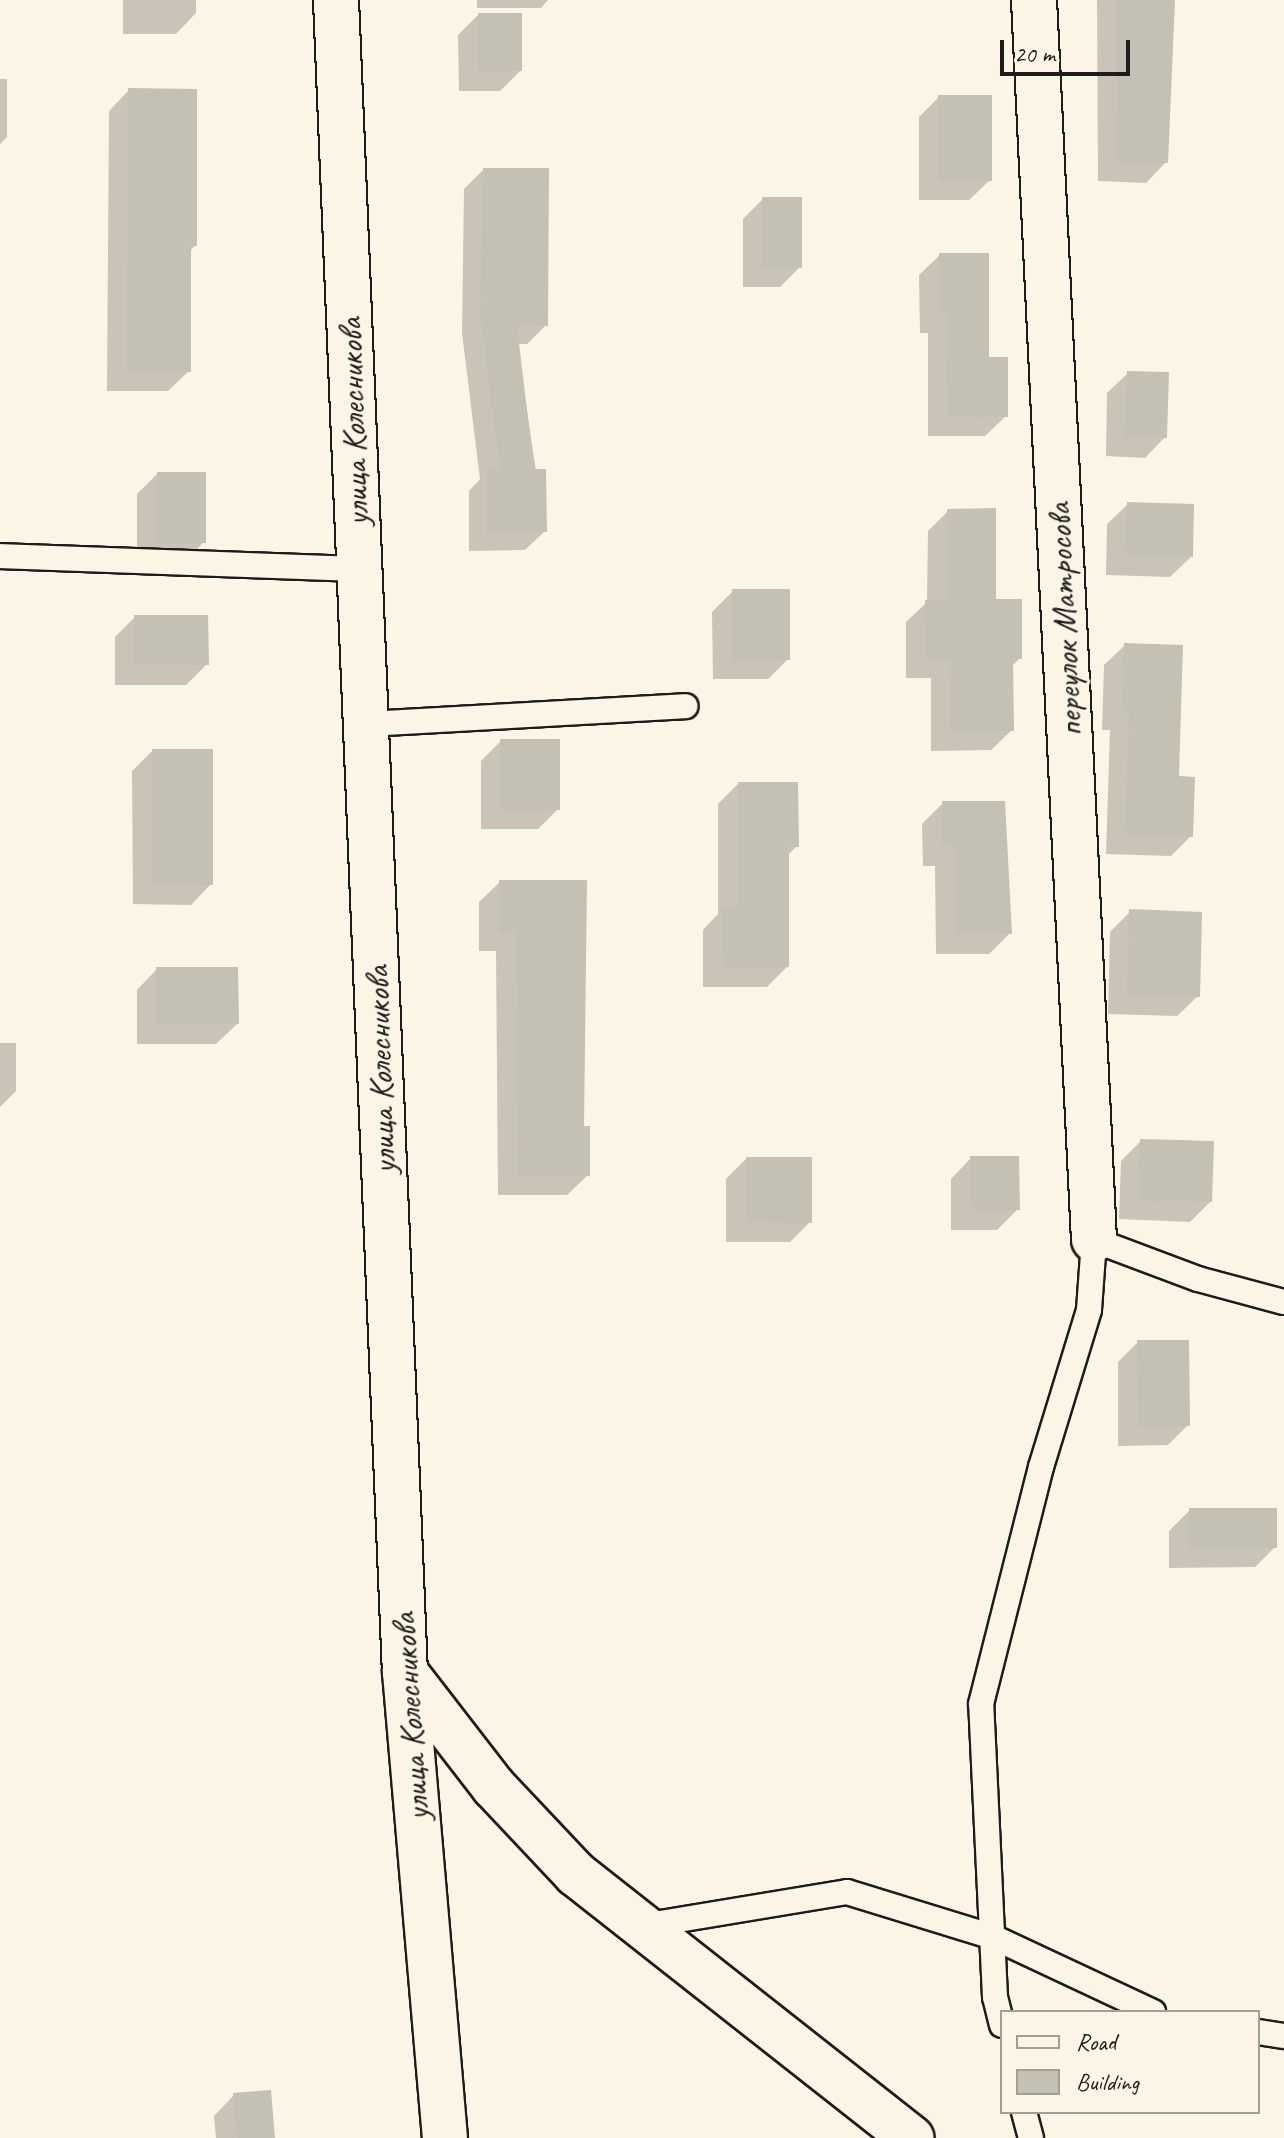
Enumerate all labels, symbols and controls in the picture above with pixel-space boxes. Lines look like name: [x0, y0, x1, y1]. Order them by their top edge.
scale bar: [1004, 24, 1134, 74]
text: 20 m: [1014, 39, 1055, 69]
street label: улица Колесникова: [329, 317, 377, 527]
street label: переулок Матросова: [1038, 502, 1090, 738]
street label: улица Колесникова: [356, 965, 404, 1175]
street label: улица Колесникова: [382, 1611, 438, 1823]
legend: [1000, 2010, 1260, 2114]
text: Road: [1076, 2027, 1116, 2057]
text: Building: [1076, 2067, 1139, 2097]

